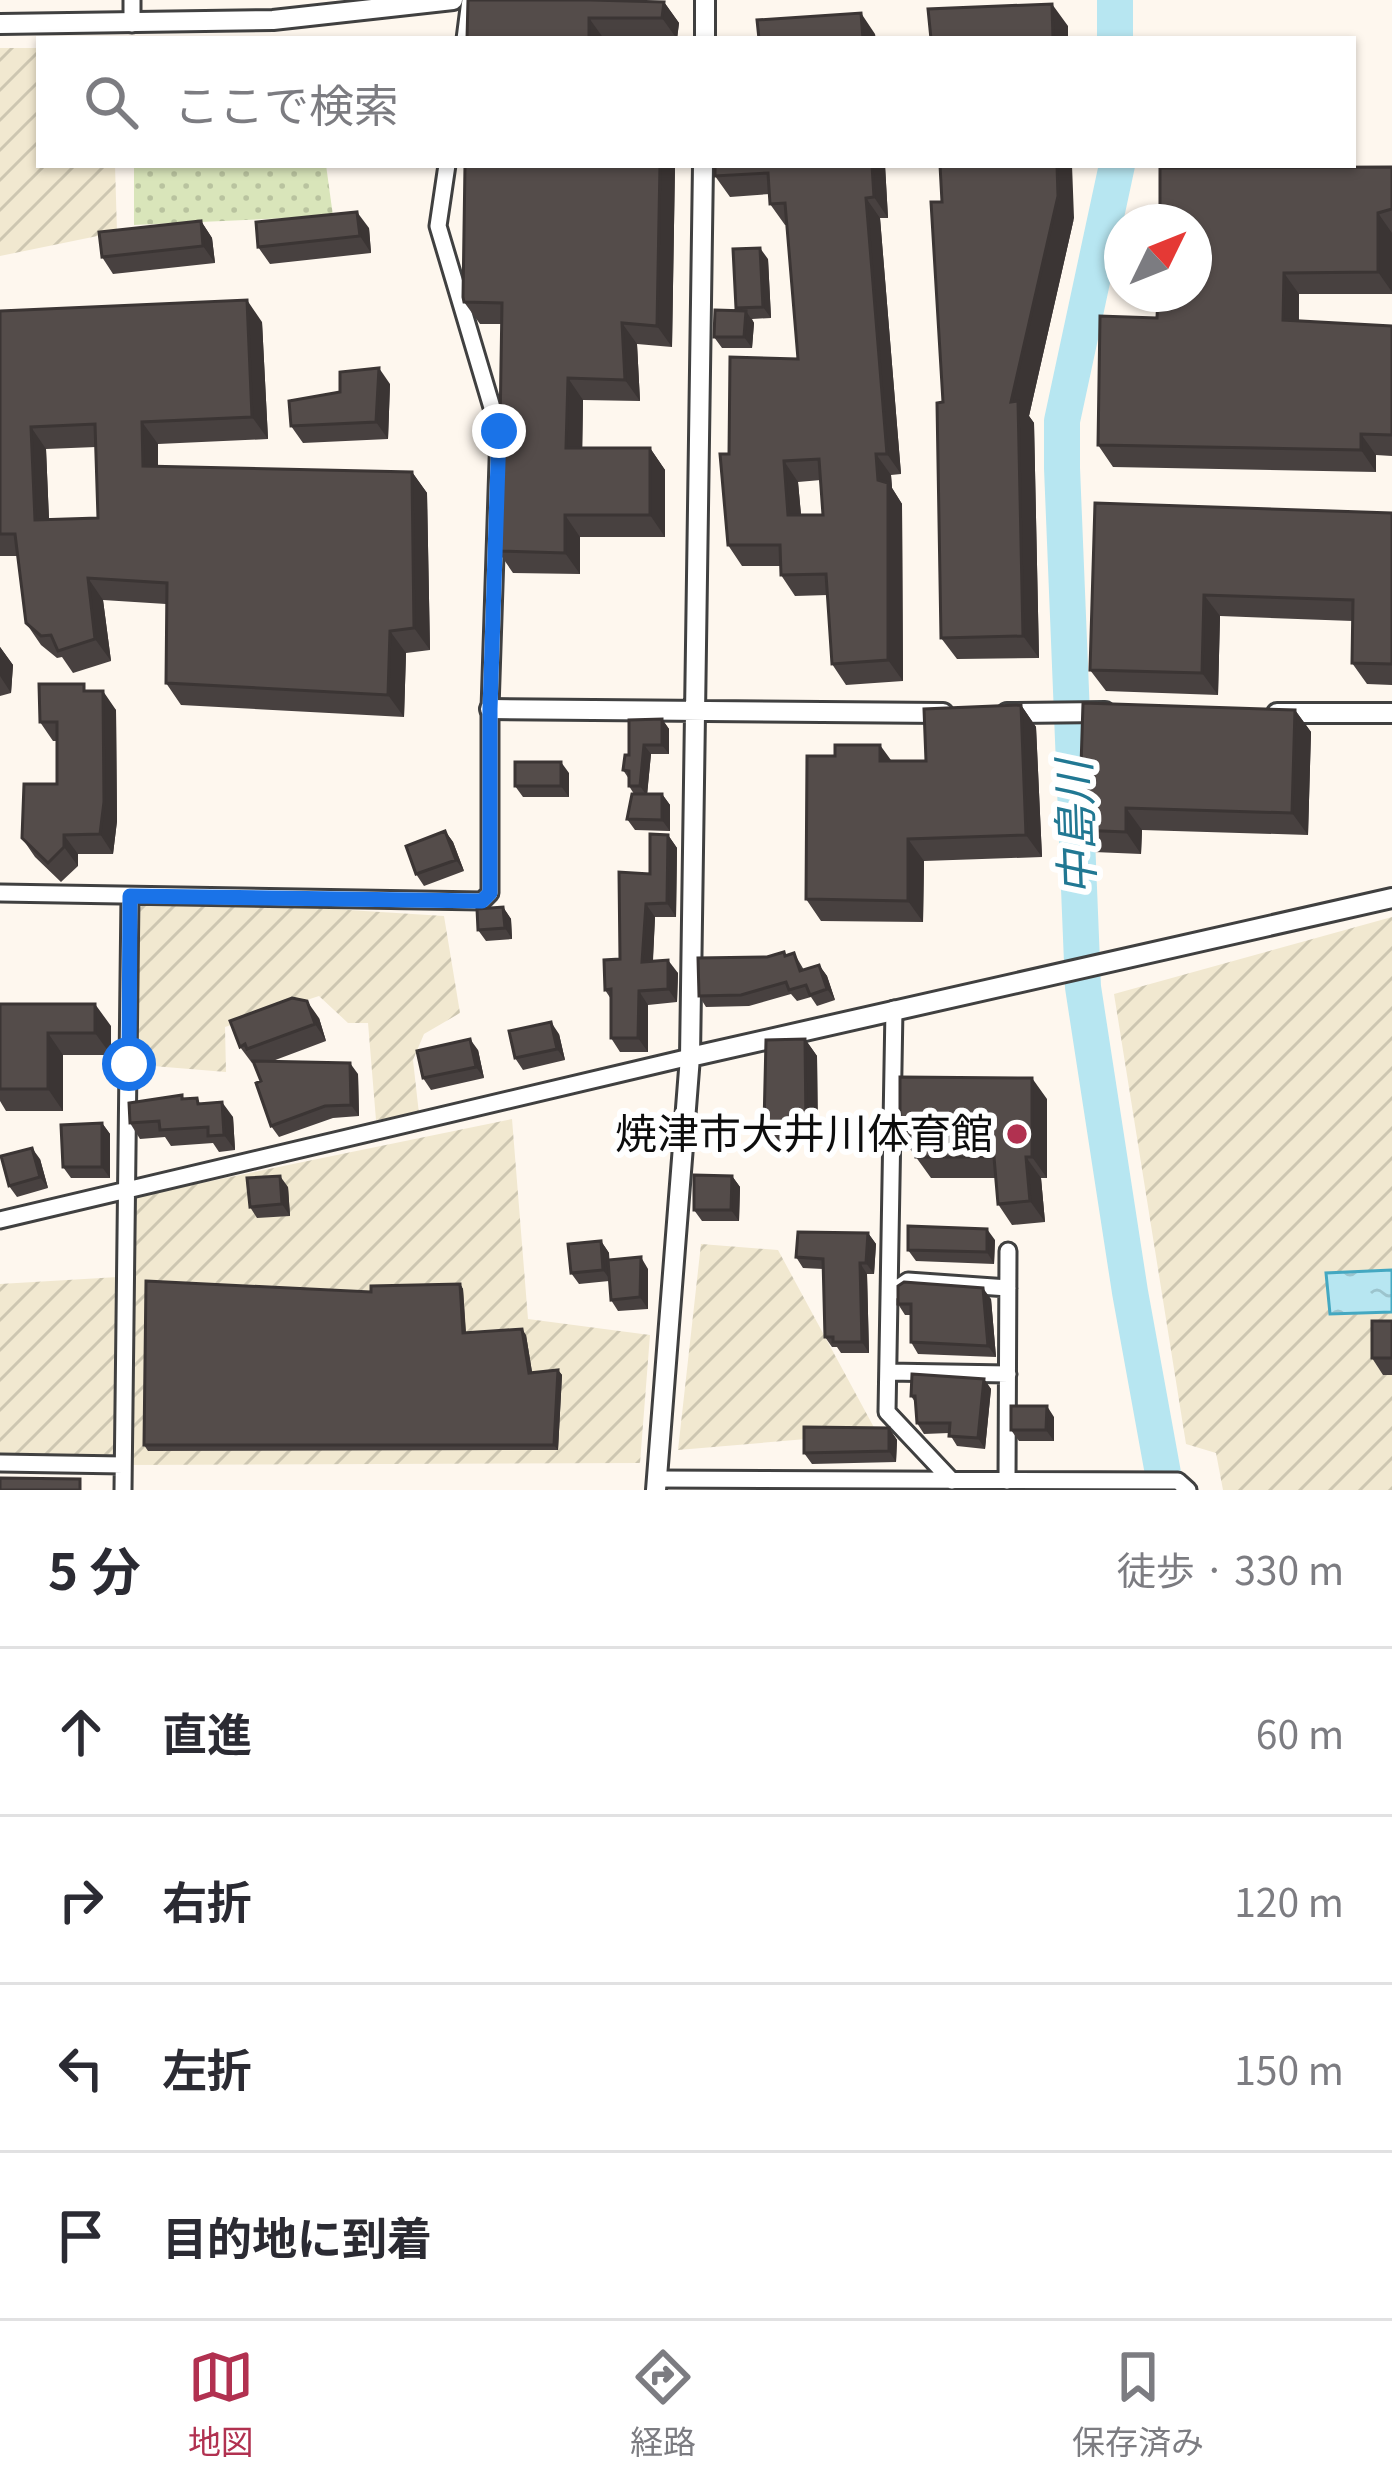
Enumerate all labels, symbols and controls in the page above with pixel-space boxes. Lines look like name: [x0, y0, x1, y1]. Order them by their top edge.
search box: [36, 36, 1356, 168]
icon: search: [78, 69, 144, 135]
text: ここで検索: [174, 70, 399, 135]
north arrow: [1104, 204, 1212, 312]
route end: [472, 404, 526, 458]
water label: 中島川: [1038, 756, 1107, 897]
route start: [102, 1037, 156, 1091]
place label: 焼津市大井川体育館: [615, 1100, 993, 1161]
marker: 焼津市大井川体育館: [1004, 1121, 1030, 1147]
text: 5 分: [48, 1531, 141, 1605]
text: 徒歩 · 330 m: [1117, 1540, 1344, 1596]
icon: ahead: [48, 1699, 114, 1765]
text: 直進: [162, 1699, 252, 1764]
text: 60 m: [1256, 1704, 1344, 1760]
icon: right: [48, 1867, 114, 1933]
text: 右折: [162, 1867, 252, 1932]
text: 120 m: [1234, 1872, 1344, 1928]
icon: left: [48, 2035, 114, 2101]
text: 左折: [162, 2035, 252, 2100]
text: 150 m: [1234, 2040, 1344, 2096]
icon: arrive: [48, 2203, 114, 2269]
text: 目的地に到着: [162, 2203, 432, 2268]
tab: 地図: [188, 2344, 254, 2464]
tab: 経路: [630, 2344, 696, 2464]
tab: 保存済み: [1072, 2344, 1204, 2464]

